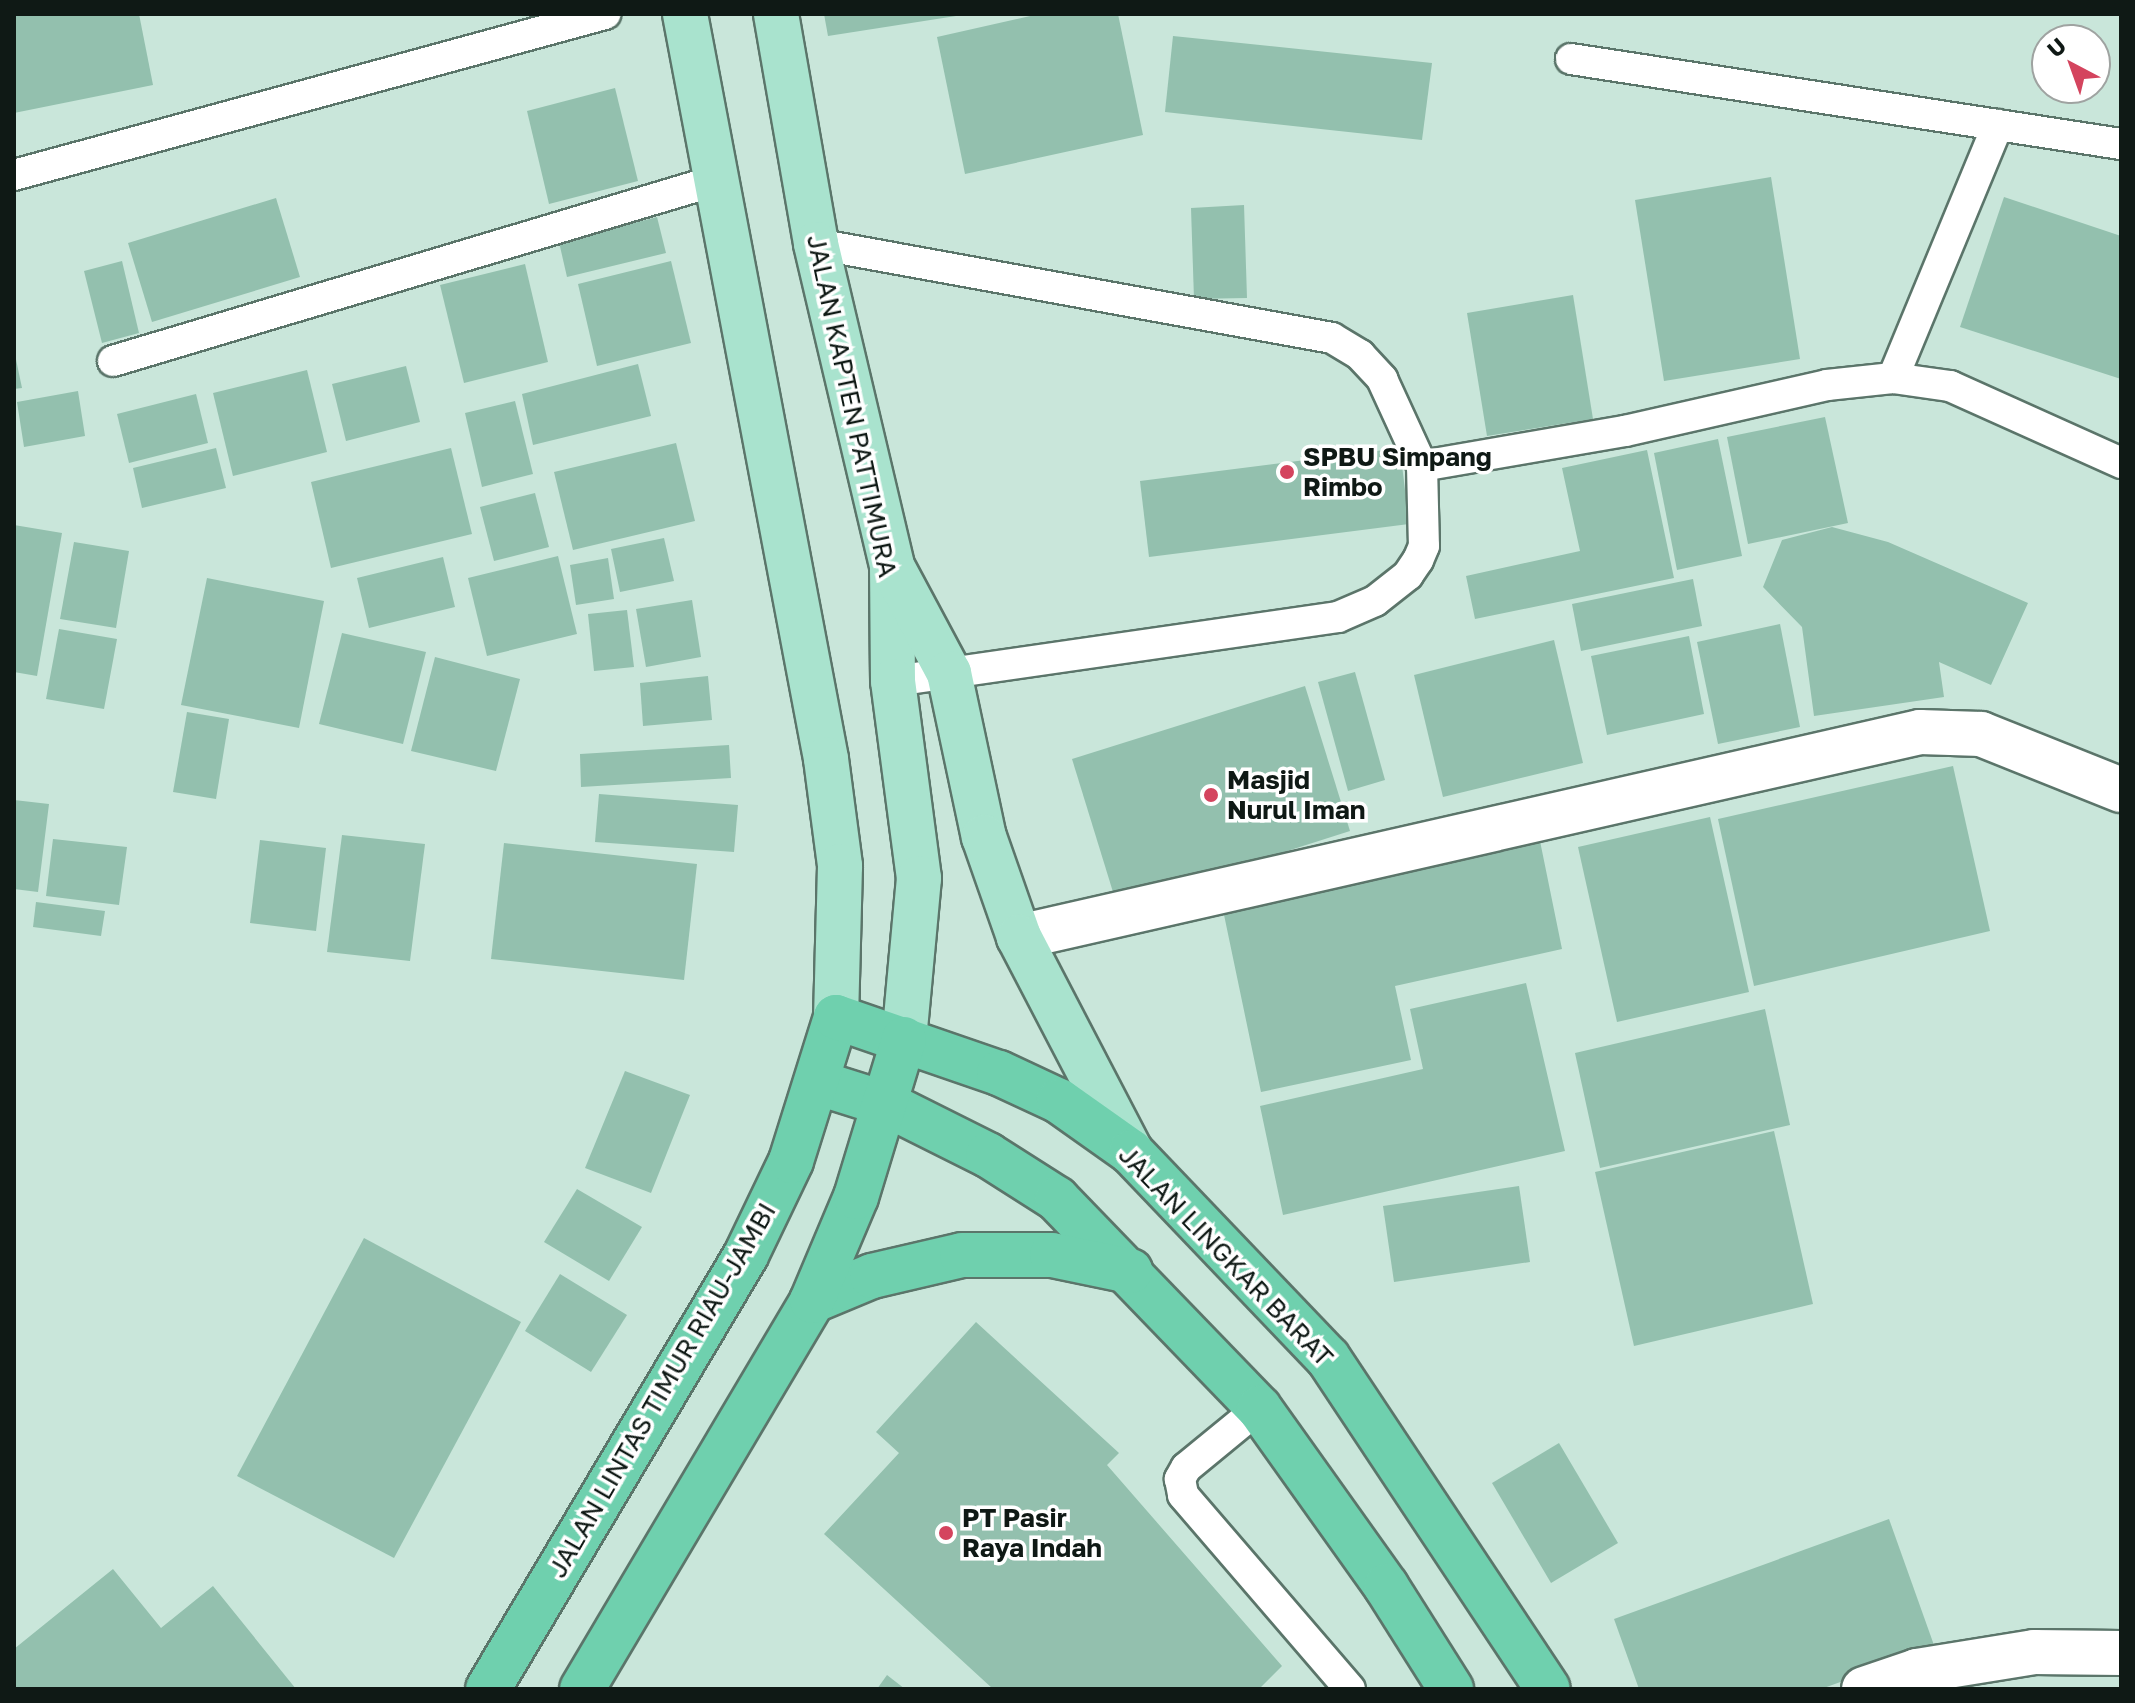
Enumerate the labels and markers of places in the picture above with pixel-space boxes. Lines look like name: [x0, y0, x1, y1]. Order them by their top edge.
place label: SPBU Simpang Rimbo: [1303, 441, 1492, 502]
marker: SPBU Simpang Rimbo: [1278, 463, 1296, 481]
place label: Masjid Nurul Iman: [1227, 764, 1365, 826]
marker: Masjid Nurul Iman: [1202, 786, 1220, 804]
place label: PT Pasir Raya Indah: [962, 1502, 1102, 1564]
marker: PT Pasir Raya Indah: [937, 1524, 955, 1542]

